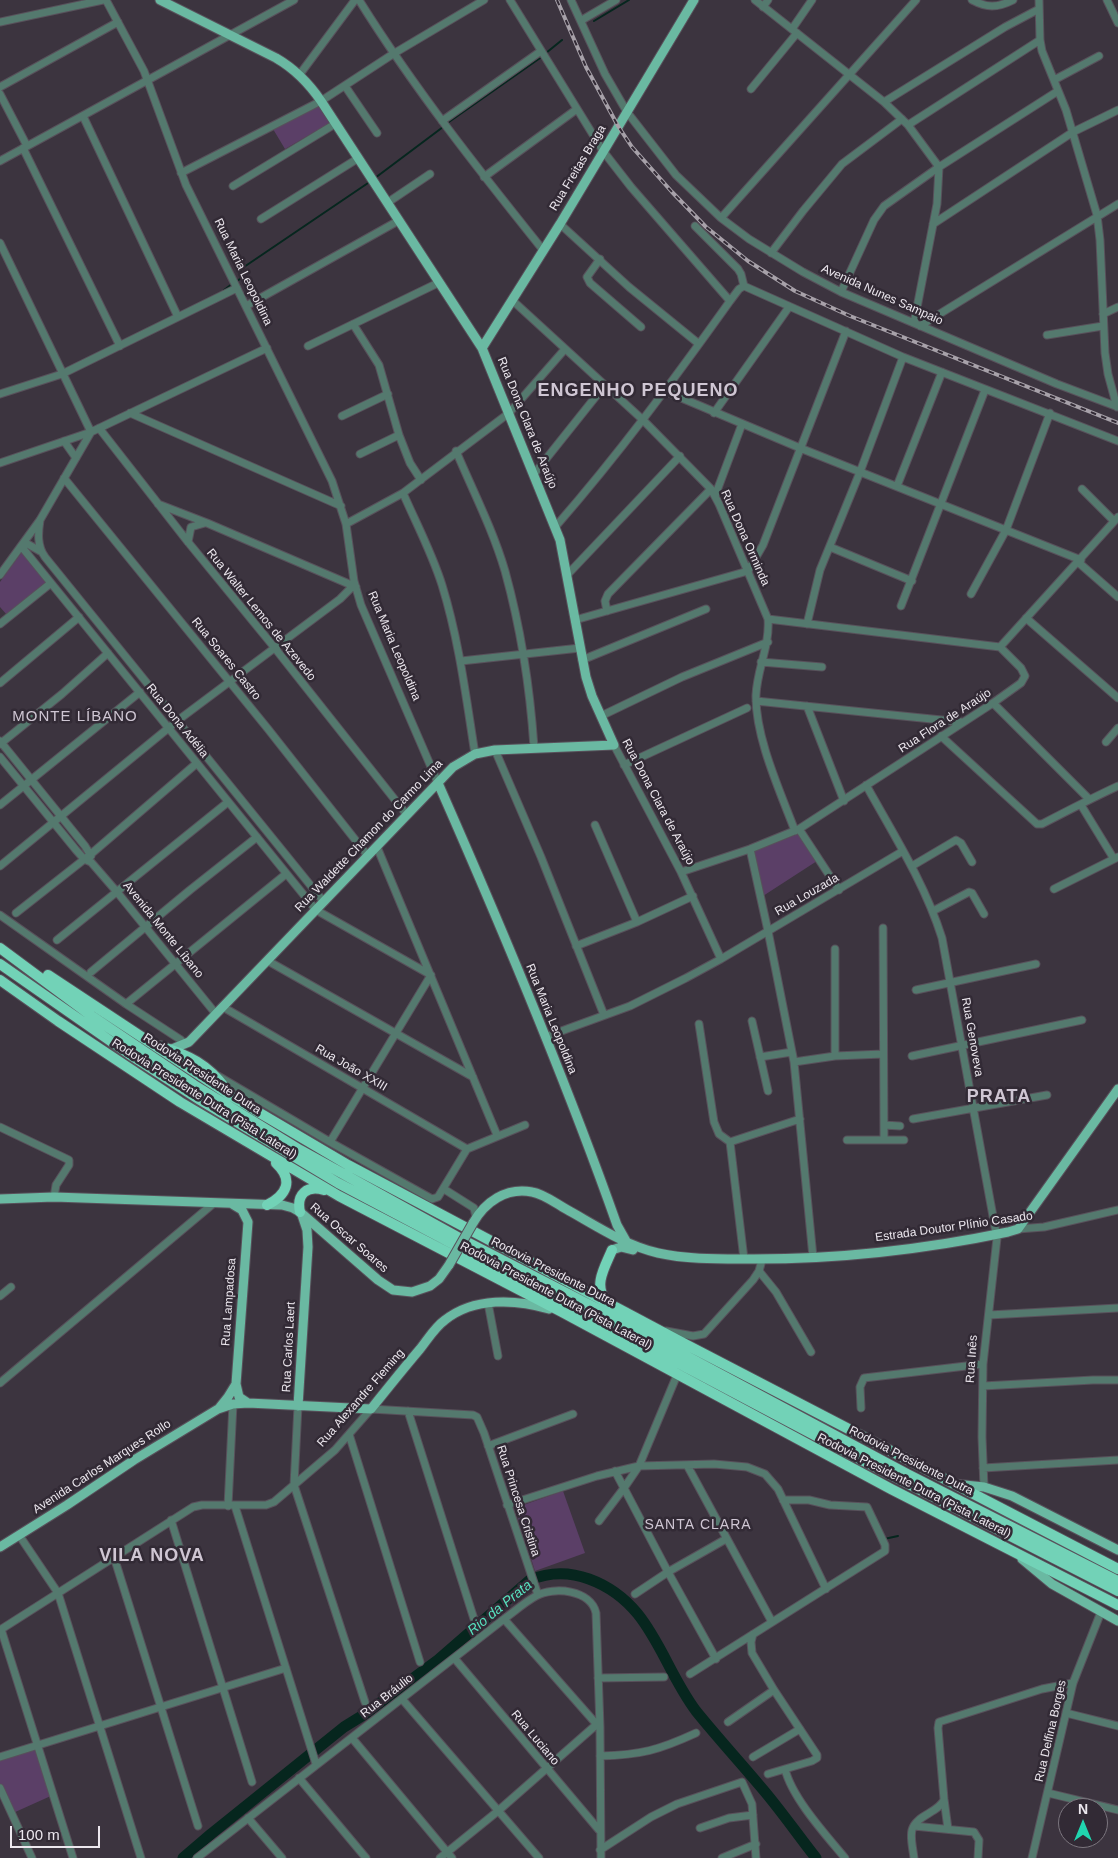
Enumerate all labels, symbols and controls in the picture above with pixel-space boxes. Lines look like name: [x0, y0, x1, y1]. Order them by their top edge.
street label: Rua Freitas Braga: [547, 123, 609, 213]
street label: Rua Maria Leopoldina: [211, 216, 275, 328]
street label: Avenida Nunes Sampaio: [819, 262, 945, 328]
street label: Rua Dona Clara de Araújo: [494, 355, 560, 491]
district label: ENGENHO PEQUENO: [536, 380, 740, 402]
street label: Rua Dona Orminda: [717, 488, 773, 588]
street label: Rua Walter Lemos de Azevedo: [203, 546, 319, 684]
street label: Rua Maria Leopoldina: [364, 589, 424, 703]
street label: Rua Soares Castro: [188, 615, 264, 703]
street label: Rua Dona Adélia: [143, 681, 211, 761]
street label: Rua Flora de Araújo: [896, 686, 994, 756]
district label: MONTE LÍBANO: [11, 708, 139, 726]
street label: Rua Dona Clara de Araújo: [619, 736, 697, 868]
street label: Rua Waldette Chamon do Carmo Lima: [292, 757, 446, 915]
street label: Rua Louzada: [772, 871, 842, 919]
street label: Avenida Monte Líbano: [120, 879, 206, 981]
street label: Rua Maria Leopoldina: [522, 962, 580, 1076]
street label: Rua Genoveva: [958, 996, 986, 1078]
street label: Rodovia Presidente Dutra: [140, 1031, 264, 1117]
street label: Rodovia Presidente Dutra (Pista Lateral): [109, 1036, 299, 1162]
street label: Rua João XXIII: [312, 1042, 390, 1094]
district label: PRATA: [966, 1086, 1032, 1108]
street label: Rua Oscar Soares: [307, 1200, 391, 1276]
street label: Estrada Doutor Plínio Casado: [874, 1209, 1034, 1245]
street label: Rodovia Presidente Dutra: [489, 1234, 617, 1310]
street label: Rodovia Presidente Dutra (Pista Lateral): [458, 1239, 654, 1353]
street label: Rua Lampadosa: [219, 1258, 239, 1346]
street label: Rua Carlos Laert: [279, 1301, 299, 1393]
street label: Rua Inês: [963, 1335, 981, 1383]
street label: Rua Alexandre Fleming: [314, 1346, 408, 1450]
street label: Avenida Carlos Marques Rollo: [30, 1417, 174, 1517]
street label: Rodovia Presidente Dutra: [847, 1423, 975, 1499]
street label: Rodovia Presidente Dutra (Pista Lateral): [815, 1431, 1013, 1541]
street label: Rua Princesa Cristina: [493, 1444, 543, 1558]
district label: SANTA CLARA: [643, 1517, 753, 1533]
district label: VILA NOVA: [98, 1545, 206, 1567]
water label: Rio da Prata: [464, 1577, 536, 1639]
street label: Rua Bráulio: [358, 1671, 416, 1721]
street label: Rua Delfina Borges: [1032, 1679, 1070, 1783]
street label: Rua Luciano: [508, 1708, 562, 1768]
north arrow: [1058, 1798, 1108, 1848]
text: N: [1078, 1801, 1088, 1817]
scale bar: [12, 1816, 102, 1848]
text: 100 m: [18, 1826, 60, 1843]

